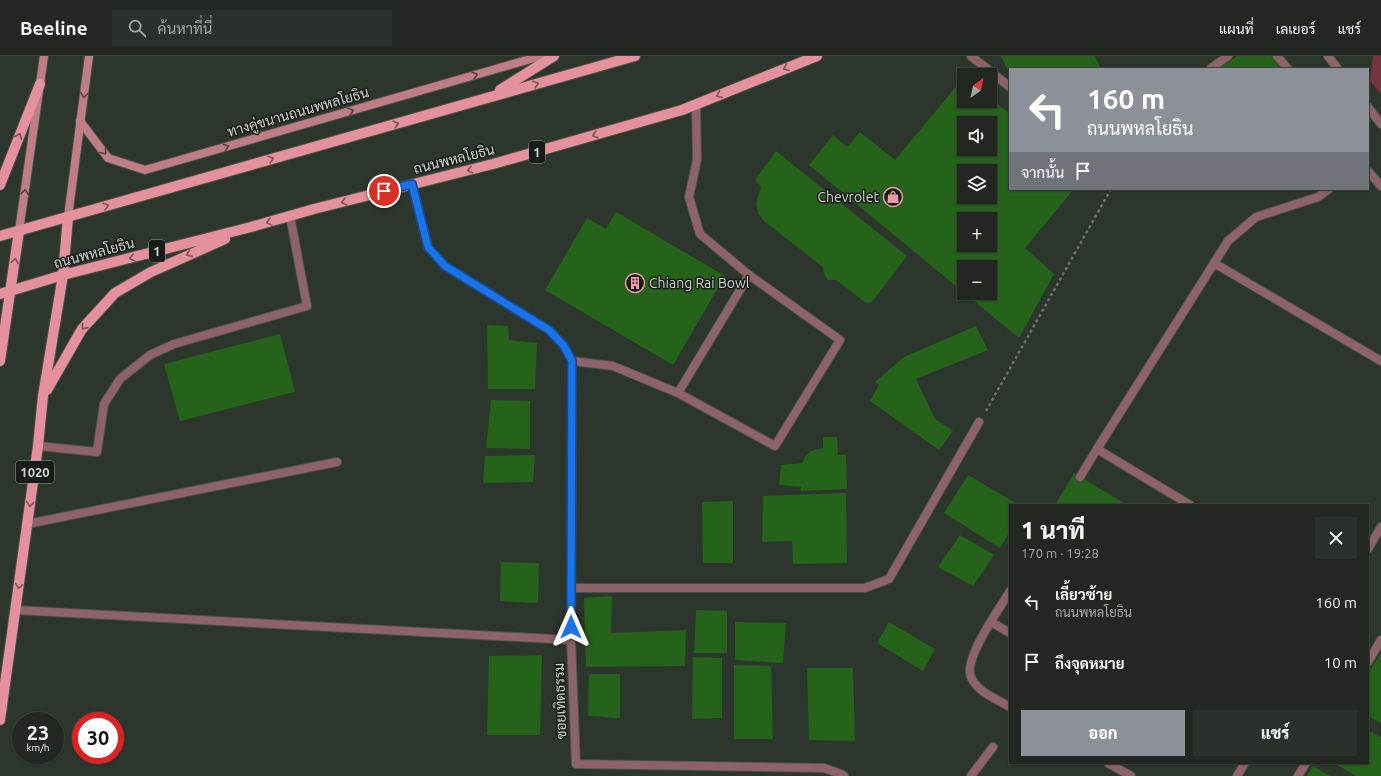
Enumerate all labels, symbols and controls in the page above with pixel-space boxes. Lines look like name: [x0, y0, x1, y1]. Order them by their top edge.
search box: [112, 10, 392, 46]
text: Beeline: [20, 17, 88, 39]
icon: search: [126, 17, 148, 39]
text: ค้นหาที่นี่: [158, 20, 212, 37]
text: แผนที่: [1219, 21, 1254, 37]
text: เลเยอร์: [1276, 21, 1316, 37]
text: แชร์: [1338, 21, 1361, 37]
one-way arrow: [782, 64, 789, 72]
north arrow: [957, 68, 997, 108]
map controls: [957, 68, 997, 300]
one-way arrow: [472, 71, 479, 80]
one-way arrow: [533, 80, 540, 89]
text: 160 m: [1087, 83, 1165, 114]
street label: ทางคู่ขนานถนนพหลโยธิน: [225, 84, 371, 142]
icon: left: [1021, 84, 1073, 136]
one-way arrow: [715, 91, 722, 99]
one-way arrow: [80, 92, 89, 98]
one-way arrow: [347, 107, 354, 116]
button: sound: [957, 116, 997, 156]
text: ถนนพหลโยธิน: [1087, 118, 1194, 138]
one-way arrow: [393, 120, 400, 129]
one-way arrow: [592, 130, 599, 139]
one-way arrow: [15, 133, 23, 140]
street label: ถนนพหลโยธิน: [412, 141, 496, 177]
road number: 1: [529, 141, 545, 163]
one-way arrow: [222, 143, 229, 152]
one-way arrow: [99, 148, 106, 155]
one-way arrow: [268, 155, 275, 164]
icon: arrive: [1072, 160, 1094, 182]
button: layers: [957, 164, 997, 204]
text: จากนั้น: [1021, 164, 1064, 181]
one-way arrow: [466, 165, 473, 173]
pin: [367, 174, 401, 208]
icon: arrive: [373, 180, 395, 202]
shop icon: Chevrolet: [882, 186, 904, 208]
one-way arrow: [20, 189, 29, 195]
place label: Chevrolet: [817, 189, 879, 205]
one-way arrow: [340, 197, 347, 205]
one-way arrow: [102, 202, 109, 211]
button: +: [957, 212, 997, 252]
one-way arrow: [266, 217, 273, 226]
street label: ถนนพหลโยธิน: [52, 235, 136, 271]
road number: 1: [149, 240, 165, 262]
one-way arrow: [186, 250, 193, 258]
one-way arrow: [128, 253, 135, 261]
one-way arrow: [10, 258, 18, 264]
button: −: [957, 260, 997, 300]
building icon: Chiang Rai Bowl: [624, 272, 646, 294]
place label: Chiang Rai Bowl: [649, 275, 750, 291]
one-way arrow: [82, 322, 89, 330]
road number: 1020: [16, 461, 54, 483]
one-way arrow: [26, 501, 35, 507]
text: 1 นาที: [1021, 517, 1085, 544]
button: close: [1315, 517, 1357, 559]
text: 170 m · 19:28: [1021, 546, 1099, 560]
one-way arrow: [14, 583, 23, 589]
text: เลี้ยวซ้าย: [1055, 586, 1112, 603]
icon: left: [1021, 591, 1043, 613]
text: 160 m: [1315, 594, 1357, 611]
text: ถนนพหลโยธิน: [1055, 605, 1132, 619]
position arrow: [550, 606, 592, 648]
icon: arrive: [1021, 651, 1043, 673]
text: 10 m: [1324, 654, 1357, 671]
text: ถึงจุดหมาย: [1055, 655, 1125, 672]
street label: ซอยเทิดธรรม: [551, 663, 569, 739]
button: ออก: [1021, 710, 1185, 756]
button: แชร์: [1193, 710, 1357, 756]
speed limit sign: 30: [72, 712, 124, 764]
text: 23: [27, 721, 49, 744]
text: km/h: [26, 742, 50, 753]

